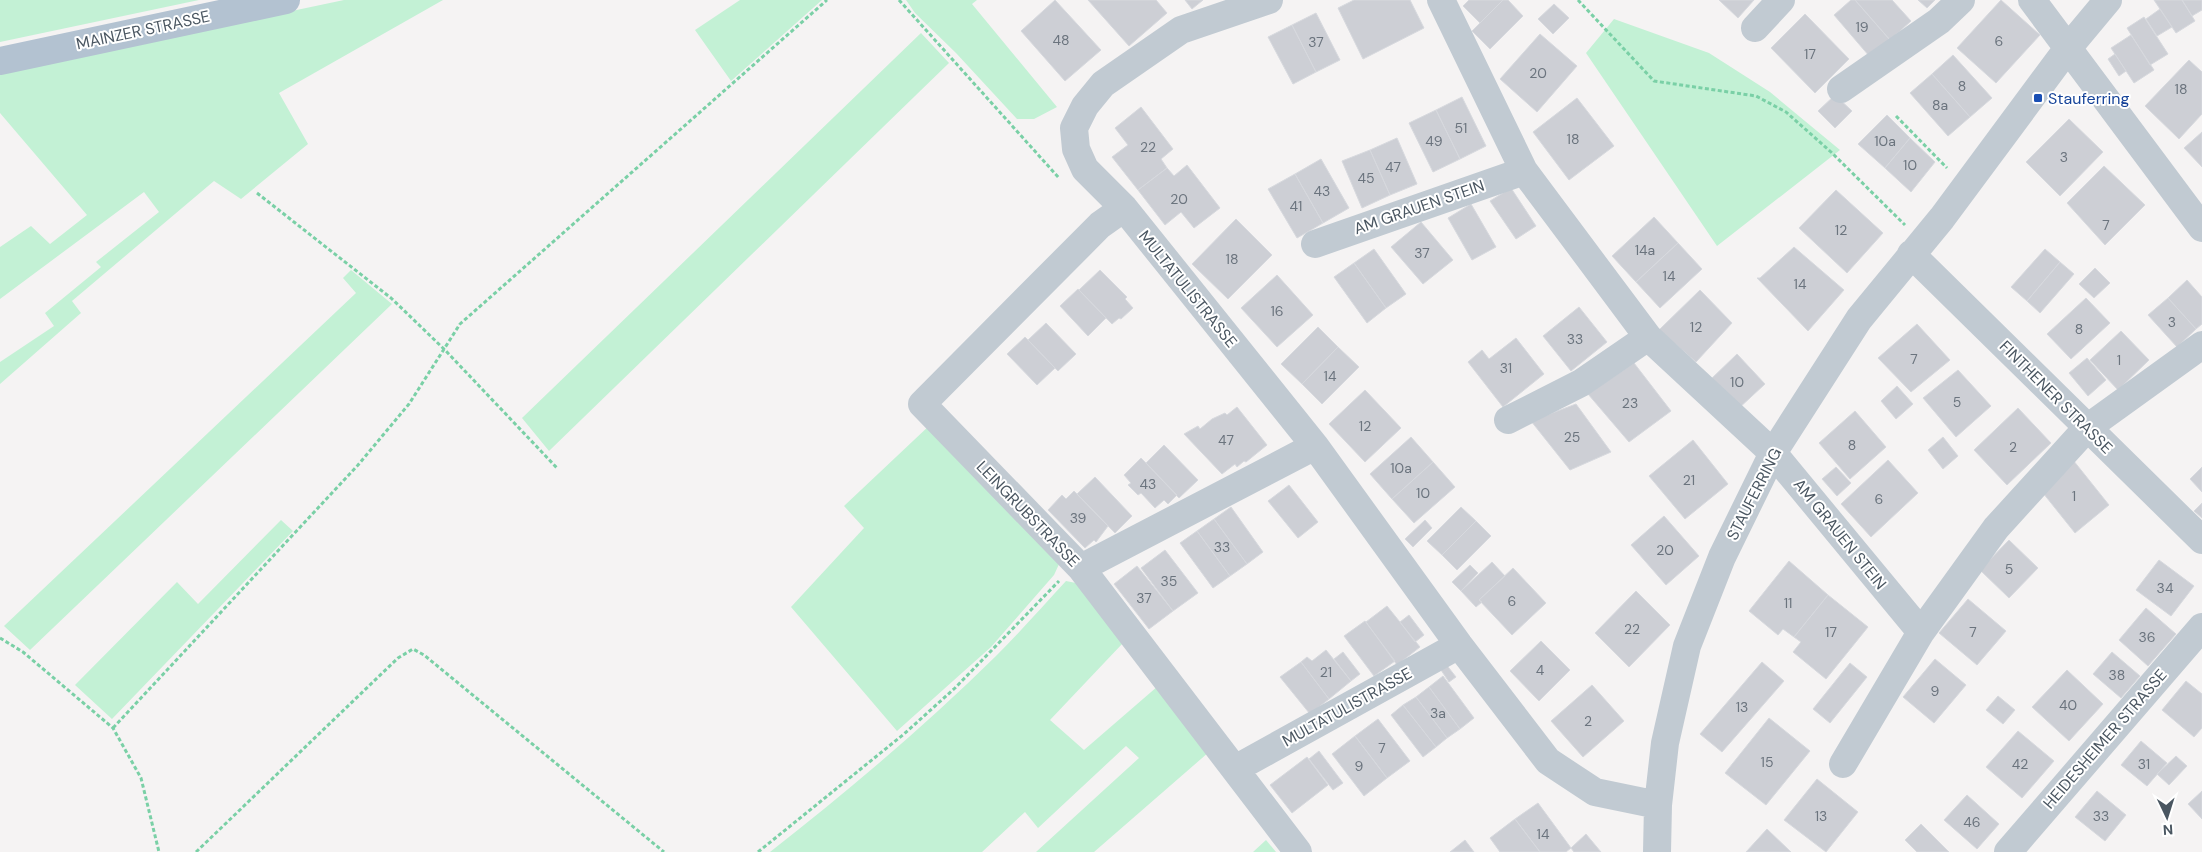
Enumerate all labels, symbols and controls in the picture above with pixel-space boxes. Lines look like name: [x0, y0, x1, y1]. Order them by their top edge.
street label: MAINZER STRASSE: [74, 6, 212, 54]
house number: 19: [1855, 18, 1869, 36]
house number: 48: [1052, 31, 1070, 49]
house number: 6: [1995, 32, 2003, 50]
house number: 37: [1308, 33, 1324, 51]
house number: 17: [1804, 45, 1816, 63]
house number: 20: [1529, 64, 1547, 82]
house number: 8: [1958, 77, 1966, 95]
house number: 18: [2175, 80, 2187, 98]
place label: Stauferring: [2048, 88, 2129, 109]
marker: Stauferring: [2032, 92, 2044, 104]
house number: 8a: [1932, 96, 1948, 114]
house number: 51: [1455, 119, 1467, 137]
house number: 18: [1567, 130, 1579, 148]
house number: 49: [1425, 132, 1443, 150]
house number: 10a: [1874, 132, 1896, 150]
house number: 22: [1140, 138, 1156, 156]
house number: 3: [2060, 148, 2068, 166]
house number: 10: [1903, 156, 1917, 174]
house number: 47: [1385, 158, 1401, 176]
house number: 45: [1357, 169, 1375, 187]
street label: AM GRAUEN STEIN: [1351, 175, 1487, 239]
house number: 43: [1314, 182, 1330, 200]
house number: 20: [1170, 190, 1188, 208]
house number: 41: [1290, 197, 1302, 215]
house number: 7: [2102, 216, 2110, 234]
house number: 12: [1835, 221, 1847, 239]
street label: MULTATULISTRASSE: [1134, 226, 1242, 352]
house number: 14a: [1635, 241, 1655, 259]
house number: 37: [1414, 244, 1430, 262]
house number: 18: [1226, 250, 1238, 268]
house number: 14: [1663, 267, 1676, 285]
house number: 14: [1794, 275, 1807, 293]
house number: 16: [1270, 302, 1284, 320]
house number: 3: [2168, 313, 2176, 331]
house number: 12: [1690, 318, 1702, 336]
house number: 8: [2075, 320, 2083, 338]
house number: 33: [1567, 330, 1583, 348]
street label: FINTHENER STRASSE: [1995, 336, 2117, 458]
house number: 7: [1910, 350, 1918, 368]
house number: 1: [2117, 351, 2121, 369]
house number: 31: [1500, 359, 1512, 377]
house number: 14: [1324, 367, 1337, 385]
house number: 10: [1730, 373, 1744, 391]
house number: 5: [1953, 393, 1961, 411]
house number: 23: [1622, 394, 1638, 412]
house number: 12: [1359, 417, 1371, 435]
house number: 25: [1564, 428, 1580, 446]
house number: 47: [1218, 431, 1234, 449]
house number: 8: [1848, 436, 1856, 454]
house number: 2: [2009, 438, 2017, 456]
street label: STAUFERRING: [1722, 444, 1786, 544]
street label: LEINGRUBSTRASSE: [972, 456, 1084, 572]
house number: 10a: [1390, 459, 1412, 477]
house number: 21: [1683, 471, 1695, 489]
street label: AM GRAUEN STEIN: [1789, 474, 1891, 594]
house number: 43: [1140, 475, 1156, 493]
house number: 10: [1416, 484, 1430, 502]
house number: 1: [2072, 487, 2076, 505]
house number: 6: [1875, 490, 1883, 508]
house number: 39: [1070, 509, 1087, 527]
house number: 33: [1214, 538, 1230, 556]
house number: 20: [1656, 541, 1674, 559]
house number: 5: [2005, 560, 2013, 578]
house number: 35: [1161, 572, 1177, 590]
house number: 34: [2157, 579, 2174, 597]
house number: 37: [1136, 589, 1152, 607]
house number: 6: [1508, 592, 1516, 610]
house number: 11: [1784, 594, 1792, 612]
house number: 22: [1624, 620, 1640, 638]
house number: 17: [1825, 623, 1837, 641]
house number: 7: [1969, 623, 1977, 641]
house number: 36: [2138, 628, 2156, 646]
house number: 4: [1536, 661, 1545, 679]
street label: MULTATULISTRASSE: [1278, 663, 1416, 751]
house number: 21: [1320, 663, 1332, 681]
street label: HEIDESHEIMER STRASSE: [2038, 665, 2172, 813]
house number: 38: [2109, 666, 2125, 684]
house number: 9: [1931, 682, 1940, 700]
house number: 40: [2059, 696, 2077, 714]
house number: 13: [1736, 698, 1748, 716]
house number: 3a: [1430, 704, 1446, 722]
house number: 2: [1584, 712, 1592, 730]
house number: 7: [1378, 739, 1386, 757]
house number: 15: [1761, 753, 1773, 771]
house number: 42: [2012, 755, 2028, 773]
house number: 31: [2138, 755, 2150, 773]
house number: 9: [1355, 757, 1364, 775]
north arrow: [2142, 792, 2192, 842]
house number: 13: [1815, 807, 1827, 825]
house number: 33: [2093, 807, 2109, 825]
house number: 46: [1963, 813, 1981, 831]
text: N: [2162, 821, 2174, 839]
house number: 14: [1537, 825, 1550, 843]

